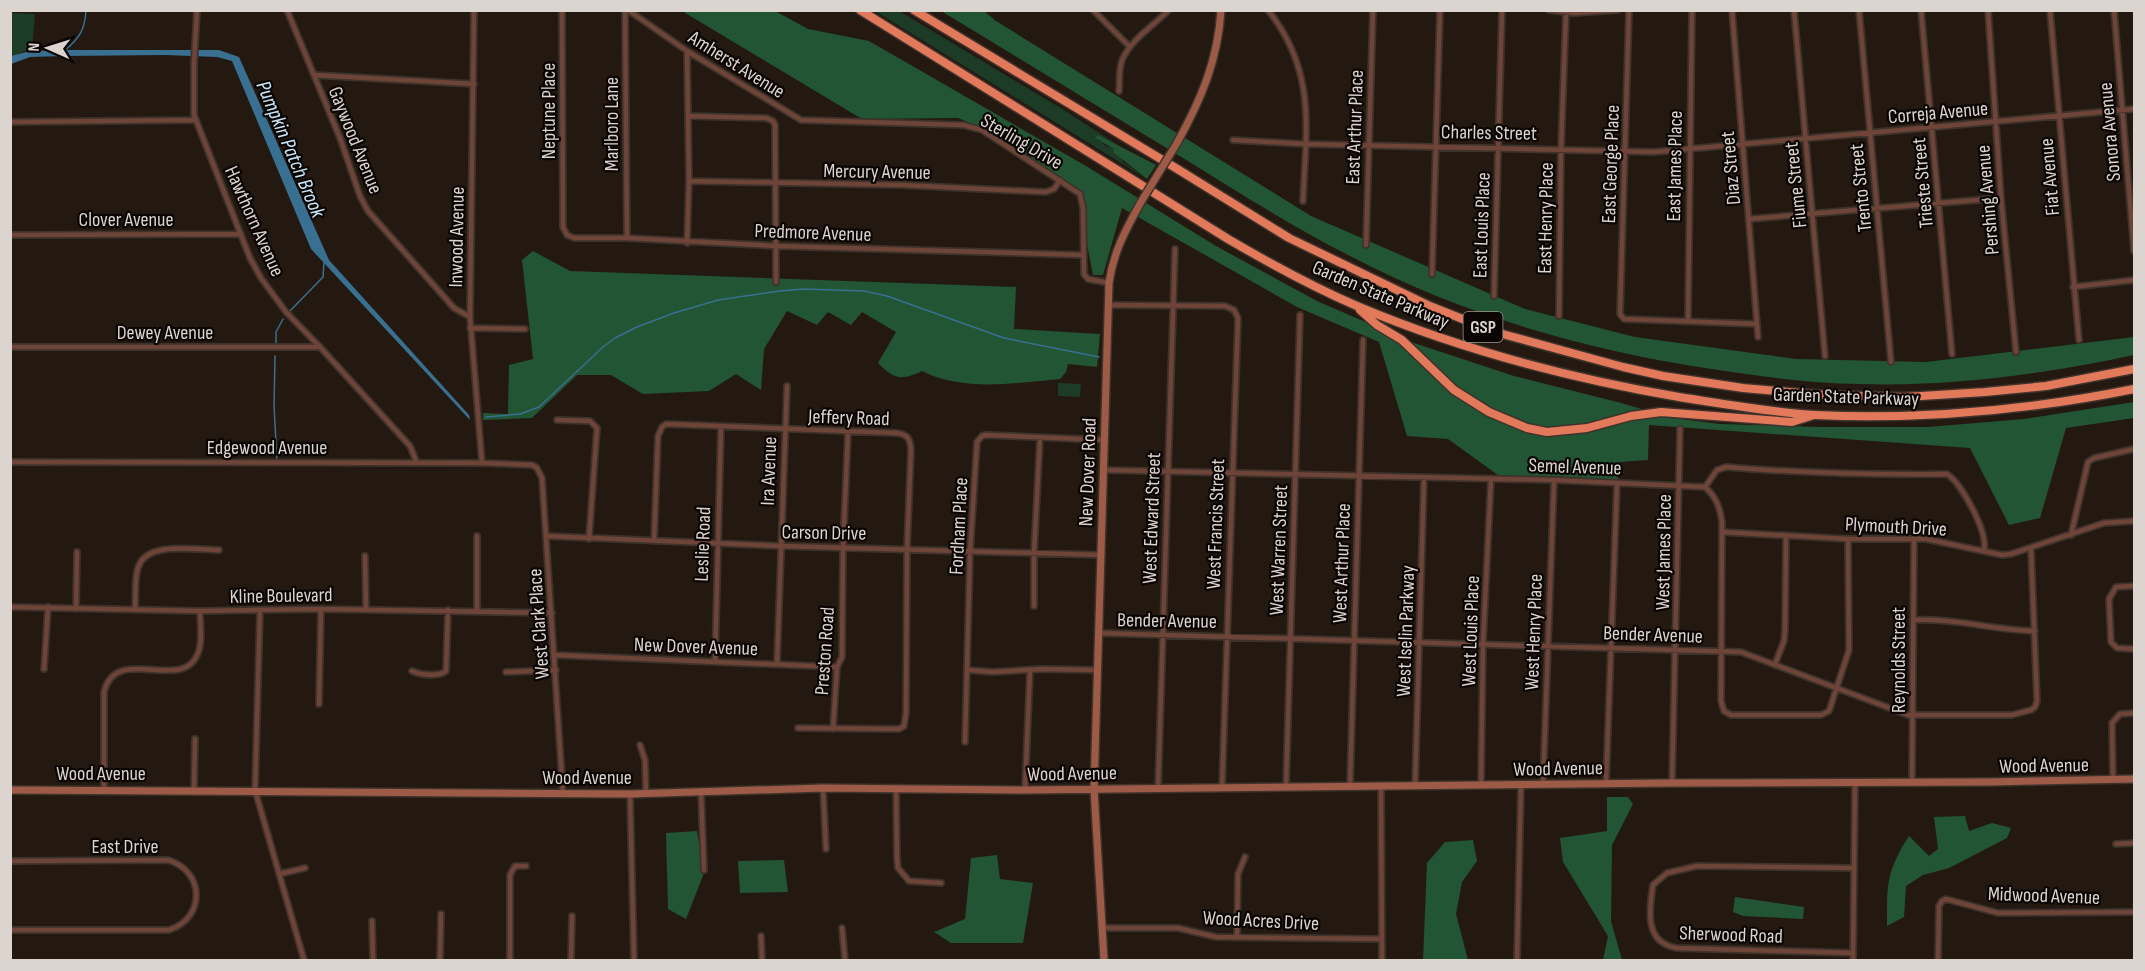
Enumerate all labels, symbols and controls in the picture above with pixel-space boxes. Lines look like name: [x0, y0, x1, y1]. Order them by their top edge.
north arrow: [18, 18, 78, 78]
street label: Amherst Avenue: [683, 25, 789, 104]
text: N: [25, 43, 44, 52]
street label: Neptune Place: [537, 63, 561, 159]
street label: East Arthur Place: [1341, 69, 1369, 185]
water label: Pumpkin Patch Brook: [251, 77, 331, 222]
street label: Marlboro Lane: [600, 77, 624, 171]
street label: Sonora Avenue: [2094, 82, 2126, 182]
street label: Gaywood Avenue: [323, 83, 387, 197]
street label: Correja Avenue: [1887, 97, 1989, 129]
street label: East George Place: [1597, 104, 1625, 224]
street label: Sterling Drive: [976, 109, 1067, 175]
street label: East James Place: [1662, 110, 1688, 222]
street label: Charles Street: [1441, 120, 1537, 146]
street label: Diaz Street: [1716, 130, 1746, 206]
street label: Trieste Street: [1907, 137, 1939, 229]
street label: Fiat Avenue: [2035, 137, 2065, 217]
street label: Fiume Street: [1780, 141, 1812, 229]
street label: Trento Street: [1844, 143, 1878, 233]
street label: Pershing Avenue: [1971, 144, 2005, 256]
street label: Mercury Avenue: [823, 159, 931, 185]
street label: Hawthorn Avenue: [219, 162, 289, 280]
street label: East Henry Place: [1533, 162, 1559, 274]
street label: East Louis Place: [1468, 172, 1496, 278]
street label: Inwood Avenue: [444, 186, 470, 288]
street label: Clover Avenue: [79, 208, 174, 232]
street label: Predmore Avenue: [754, 219, 872, 247]
street label: Garden State Parkway: [1309, 255, 1453, 335]
road number: GSP: [1464, 312, 1502, 342]
street label: Dewey Avenue: [117, 321, 213, 345]
street label: Garden State Parkway: [1773, 382, 1920, 412]
street label: Jeffery Road: [807, 405, 890, 431]
street label: New Dover Road: [1074, 417, 1102, 527]
street label: Edgewood Avenue: [207, 436, 327, 460]
street label: Ira Avenue: [756, 436, 782, 506]
street label: West Edward Street: [1138, 452, 1166, 584]
street label: Semel Avenue: [1528, 453, 1622, 481]
street label: West Francis Street: [1202, 458, 1230, 590]
street label: Fordham Place: [944, 477, 974, 575]
street label: West Warren Street: [1265, 484, 1293, 616]
street label: West James Place: [1651, 494, 1677, 610]
street label: West Arthur Place: [1328, 503, 1356, 623]
street label: Leslie Road: [690, 506, 716, 582]
street label: Plymouth Drive: [1844, 512, 1948, 542]
street label: Carson Drive: [781, 520, 867, 546]
street label: West Iselin Parkway: [1392, 565, 1420, 697]
street label: West Clark Place: [523, 568, 555, 680]
street label: West Henry Place: [1520, 573, 1548, 691]
street label: West Louis Place: [1457, 575, 1485, 687]
street label: Kline Boulevard: [229, 583, 333, 609]
street label: Preston Road: [810, 606, 840, 696]
street label: Reynolds Street: [1887, 607, 1911, 713]
street label: Bender Avenue: [1117, 608, 1217, 634]
street label: Bender Avenue: [1603, 621, 1703, 649]
street label: New Dover Avenue: [634, 633, 758, 661]
street label: Wood Avenue: [1999, 753, 2089, 779]
street label: Wood Avenue: [1513, 756, 1603, 782]
street label: Wood Avenue: [1027, 761, 1117, 787]
street label: Wood Avenue: [56, 762, 146, 786]
street label: Wood Avenue: [542, 766, 632, 790]
street label: East Drive: [91, 835, 159, 859]
street label: Midwood Avenue: [1988, 882, 2100, 910]
street label: Wood Acres Drive: [1202, 906, 1320, 936]
street label: Sherwood Road: [1679, 921, 1783, 949]

